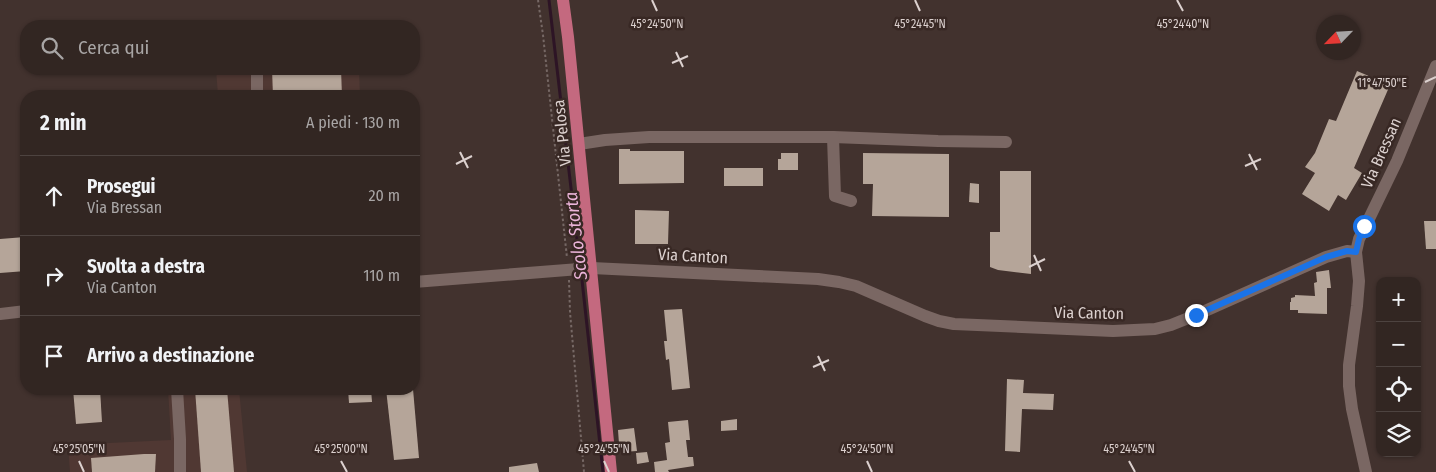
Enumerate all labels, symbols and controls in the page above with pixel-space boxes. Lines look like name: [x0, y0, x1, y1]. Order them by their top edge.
north arrow: [1316, 15, 1361, 60]
text: 45°24'50"N: [631, 17, 683, 31]
text: 45°24'45"N: [894, 17, 946, 31]
text: 45°24'40"N: [1157, 17, 1209, 31]
search box: [20, 20, 420, 75]
icon: search: [38, 34, 66, 62]
text: Cerca qui: [78, 36, 149, 59]
text: 11°47'50"E: [1357, 76, 1407, 90]
street label: Via Pelosa: [549, 99, 575, 167]
text: 2 min: [40, 110, 87, 136]
text: A piedi · 130 m: [306, 113, 400, 132]
street label: Via Bressan: [1357, 115, 1405, 191]
text: Prosegui: [87, 175, 156, 198]
icon: ahead: [40, 182, 68, 210]
text: 20 m: [369, 186, 400, 205]
water label: Scolo Storta: [560, 191, 592, 282]
text: Via Bressan: [87, 198, 162, 217]
route start: [1353, 215, 1376, 238]
street label: Via Canton: [658, 245, 728, 267]
text: Svolta a destra: [87, 255, 205, 278]
icon: right: [40, 262, 68, 290]
text: 110 m: [363, 266, 400, 285]
map controls: [1376, 277, 1421, 457]
button: +: [1376, 277, 1421, 322]
text: Via Canton: [87, 278, 157, 297]
street label: Via Canton: [1054, 303, 1124, 323]
route end: [1185, 304, 1208, 327]
button: −: [1376, 322, 1421, 367]
icon: arrive: [40, 342, 68, 370]
text: Arrivo a destinazione: [87, 344, 254, 367]
button: locate: [1376, 367, 1421, 412]
button: layers: [1376, 412, 1421, 457]
text: 45°25'05"N: [53, 442, 105, 456]
text: 45°25'00"N: [314, 442, 368, 456]
text: 45°24'55"N: [578, 442, 630, 456]
text: 45°24'50"N: [841, 442, 893, 456]
text: 45°24'45"N: [1103, 442, 1155, 456]

